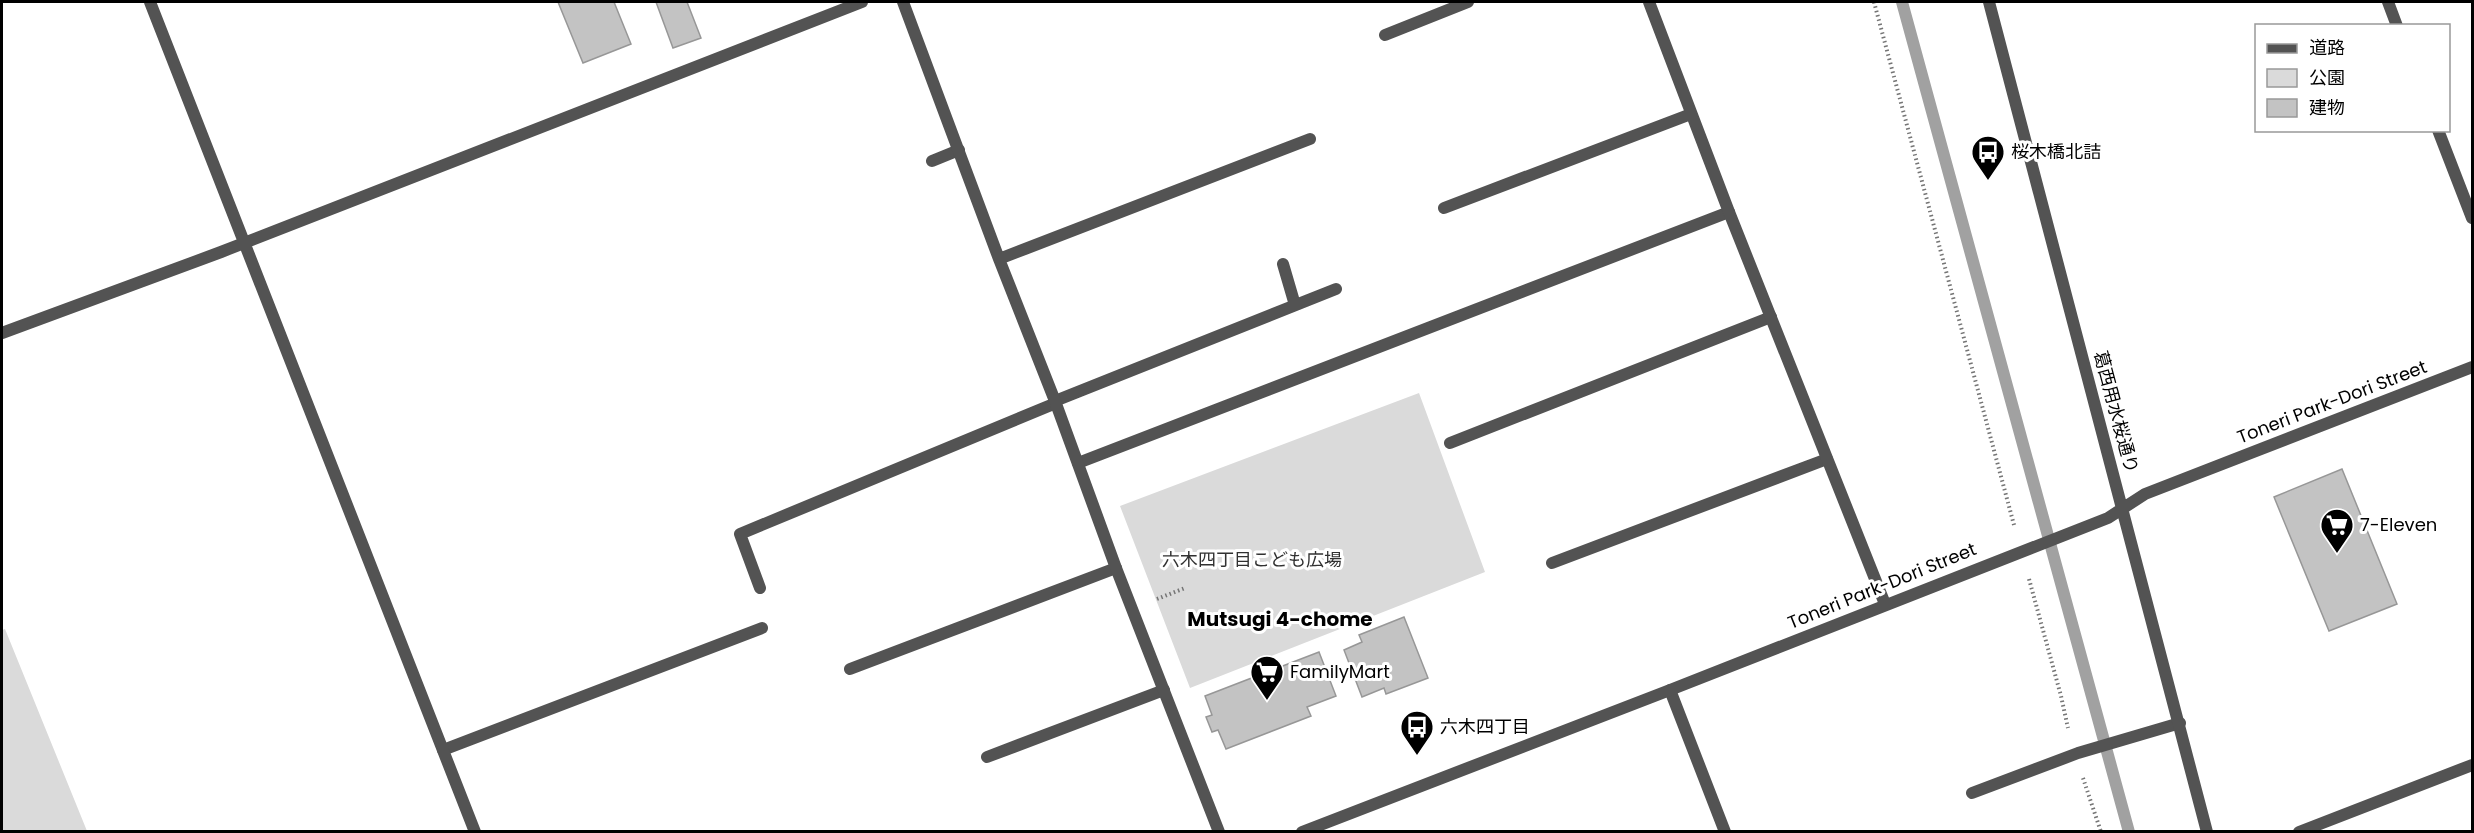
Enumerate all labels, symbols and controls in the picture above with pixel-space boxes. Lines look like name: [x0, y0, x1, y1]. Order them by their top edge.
legend: [2255, 24, 2450, 132]
text: 道路: [2309, 35, 2345, 60]
text: 公園: [2309, 65, 2345, 90]
text: 建物: [2309, 95, 2345, 120]
bus stop icon: 桜木橋北詰: [1970, 134, 2006, 181]
place label: 桜木橋北詰: [2011, 139, 2101, 164]
street label: 葛西用水桜通り: [2088, 348, 2145, 476]
street label: Toneri Park-Dori Street: [2233, 354, 2430, 449]
supermarket icon: 7-Eleven: [2319, 507, 2355, 554]
place label: 7-Eleven: [2360, 512, 2437, 537]
street label: Toneri Park-Dori Street: [1784, 536, 1980, 635]
park label: 六木四丁目こども広場: [1162, 547, 1342, 572]
district label: Mutsugi 4-chome: [1187, 605, 1373, 633]
supermarket icon: FamilyMart: [1249, 654, 1285, 701]
place label: FamilyMart: [1290, 659, 1390, 684]
bus stop icon: 六木四丁目: [1399, 709, 1435, 756]
place label: 六木四丁目: [1440, 714, 1530, 739]

